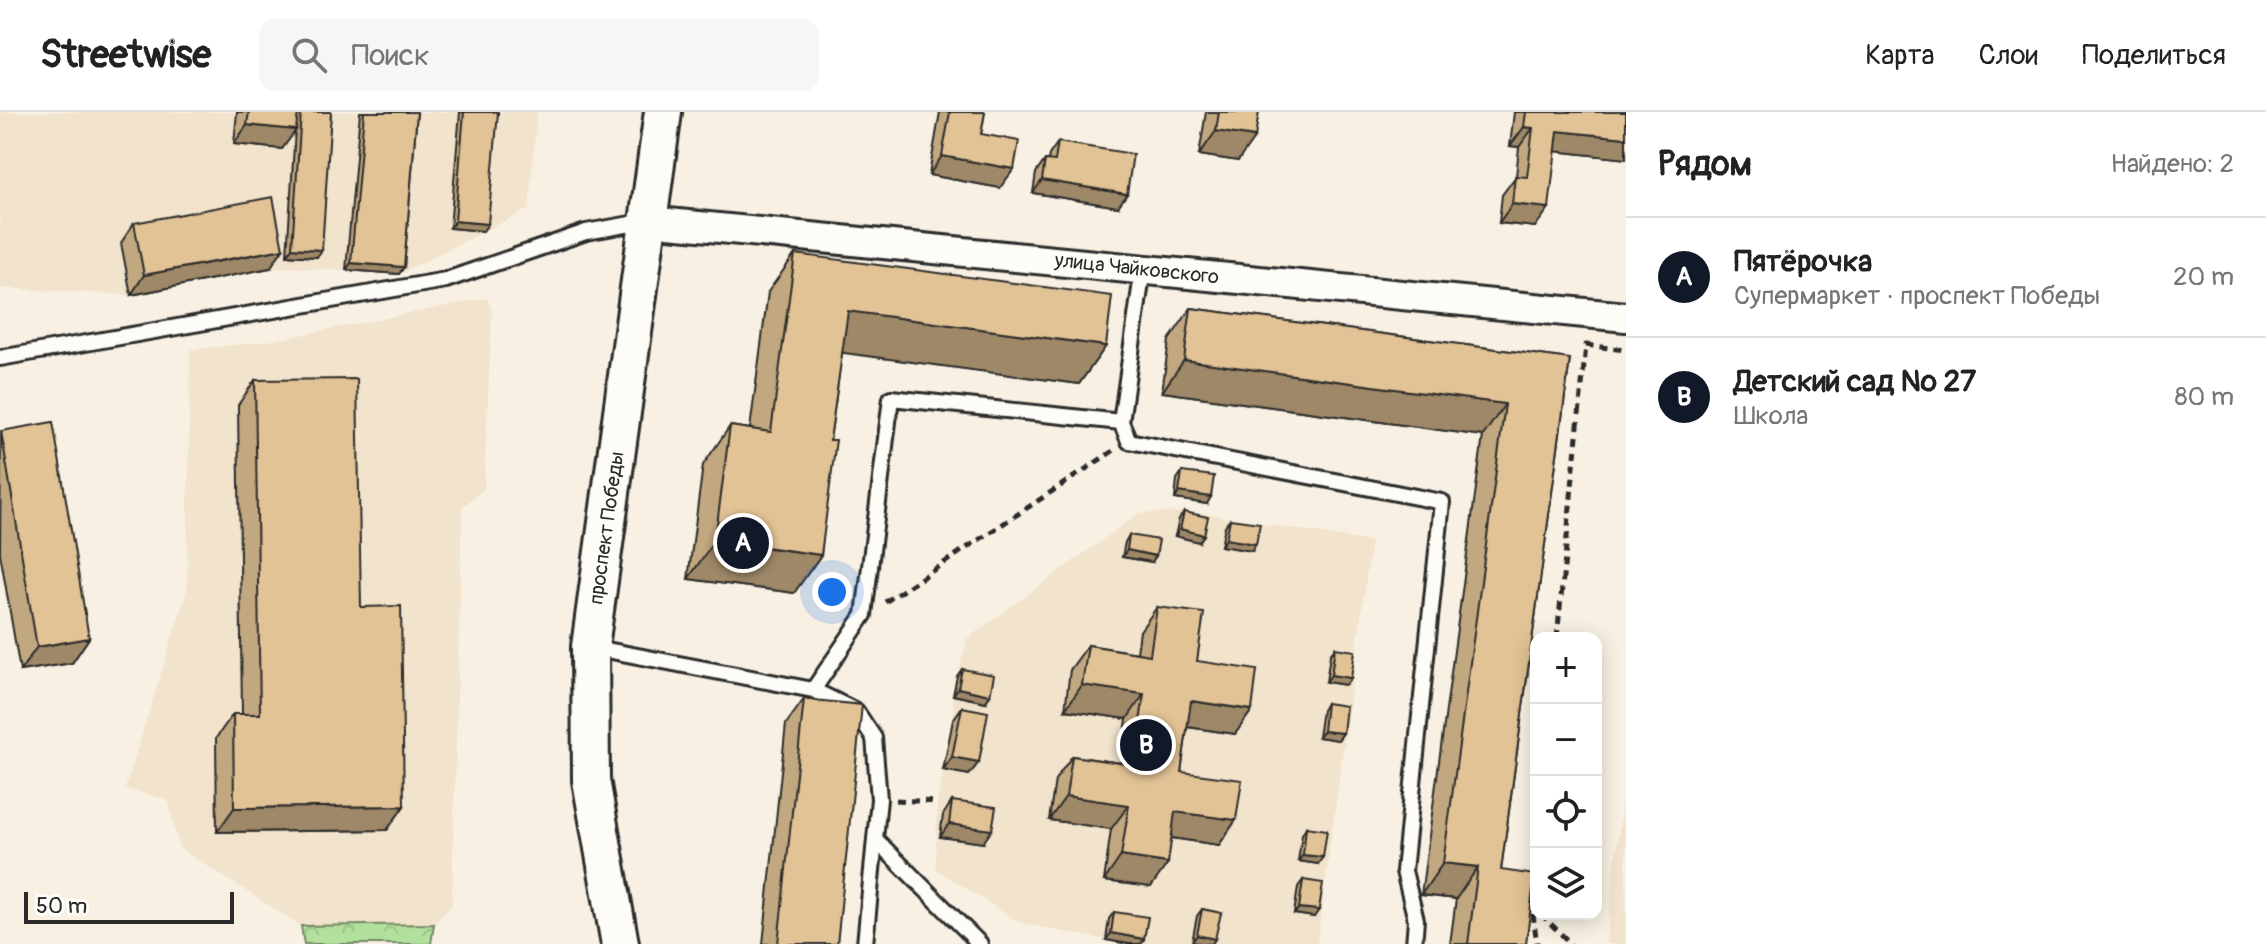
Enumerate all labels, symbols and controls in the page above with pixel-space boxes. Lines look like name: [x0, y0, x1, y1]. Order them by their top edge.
search box: [259, 19, 819, 91]
text: Streetwise: [40, 31, 211, 79]
icon: search: [287, 33, 331, 77]
text: Поиск: [351, 37, 429, 74]
text: Карта: [1865, 38, 1935, 73]
text: Слои: [1979, 38, 2038, 73]
text: Поделиться: [2082, 38, 2226, 73]
text: Рядом: [1658, 143, 1752, 186]
text: Найдено: 2: [2110, 148, 2234, 180]
text: Пятёрочка: [1734, 243, 1872, 280]
street label: улица Чайковского: [1053, 247, 1220, 290]
text: A: [1676, 261, 1692, 293]
text: 20 m: [2173, 261, 2234, 293]
text: Супермаркет · проспект Победы: [1734, 280, 2100, 312]
text: Детский сад № 27: [1734, 363, 1976, 400]
text: B: [1677, 381, 1691, 413]
text: 80 m: [2174, 381, 2234, 413]
text: Школа: [1734, 400, 1808, 432]
street label: проспект Победы: [583, 450, 630, 606]
pin: A: [717, 513, 769, 573]
your location: [812, 572, 852, 612]
map controls: [1530, 632, 1602, 920]
button: +: [1530, 632, 1602, 704]
button: −: [1530, 704, 1602, 776]
pin: B: [1120, 715, 1172, 775]
button: locate: [1530, 776, 1602, 848]
button: layers: [1530, 848, 1602, 920]
scale bar: [24, 888, 234, 924]
text: 50 m: [36, 892, 87, 920]

